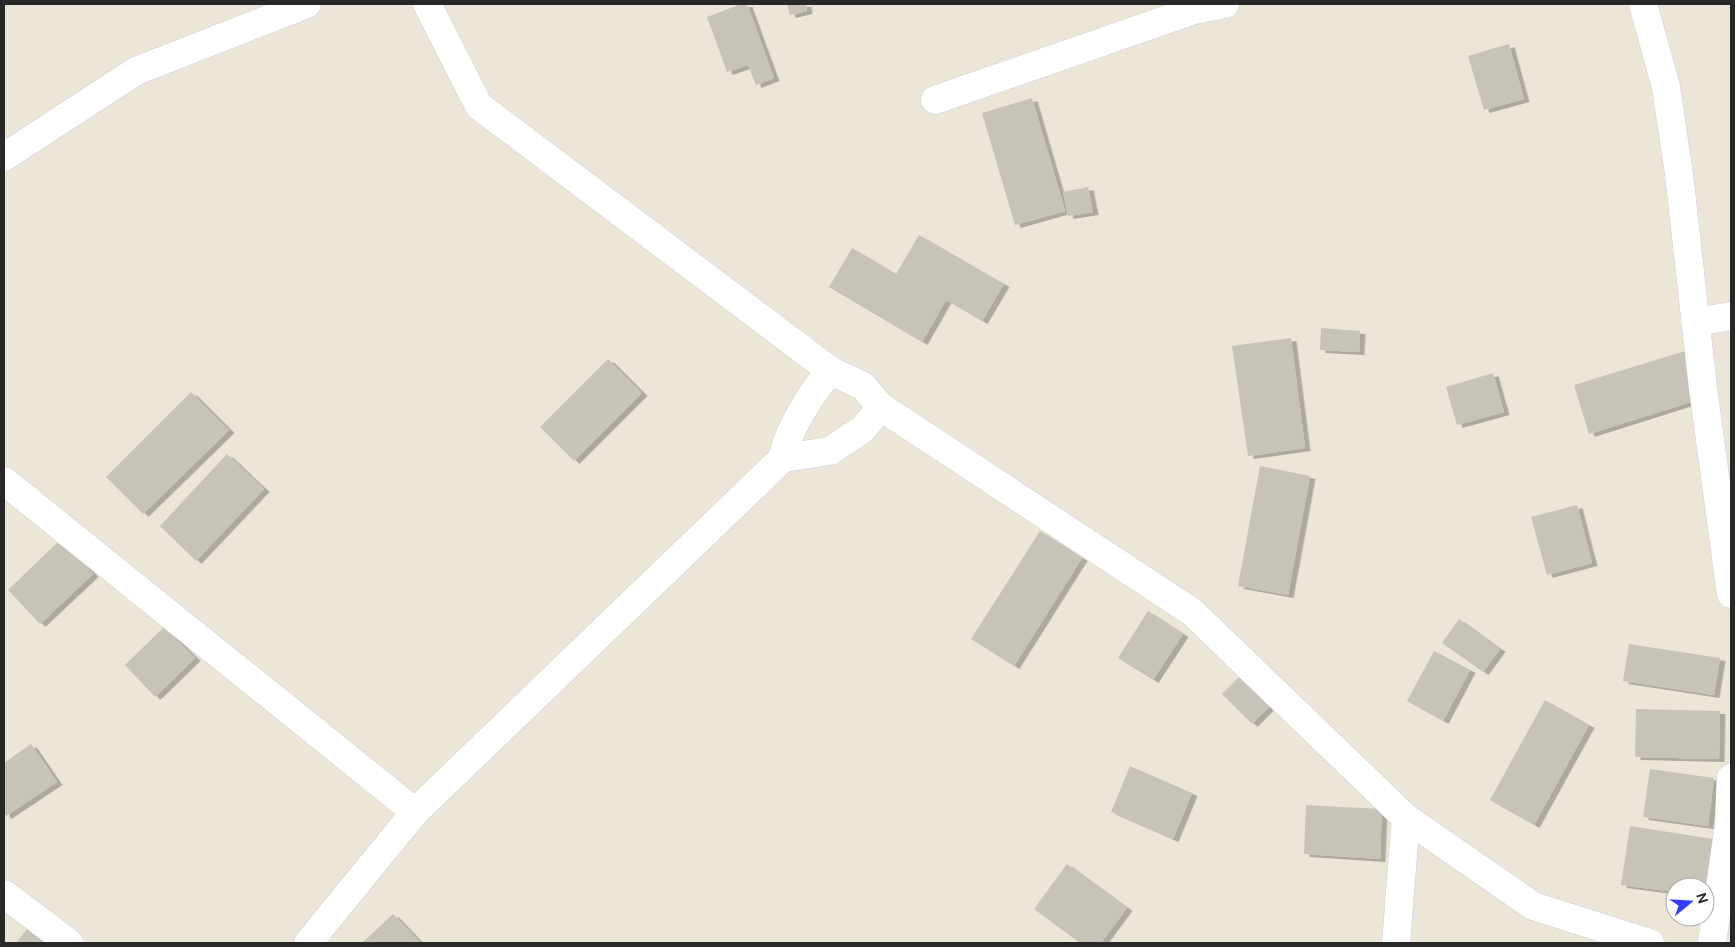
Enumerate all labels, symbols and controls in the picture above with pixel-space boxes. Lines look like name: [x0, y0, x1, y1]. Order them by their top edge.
north arrow: [1665, 877, 1715, 927]
text: N: [1692, 890, 1713, 906]

